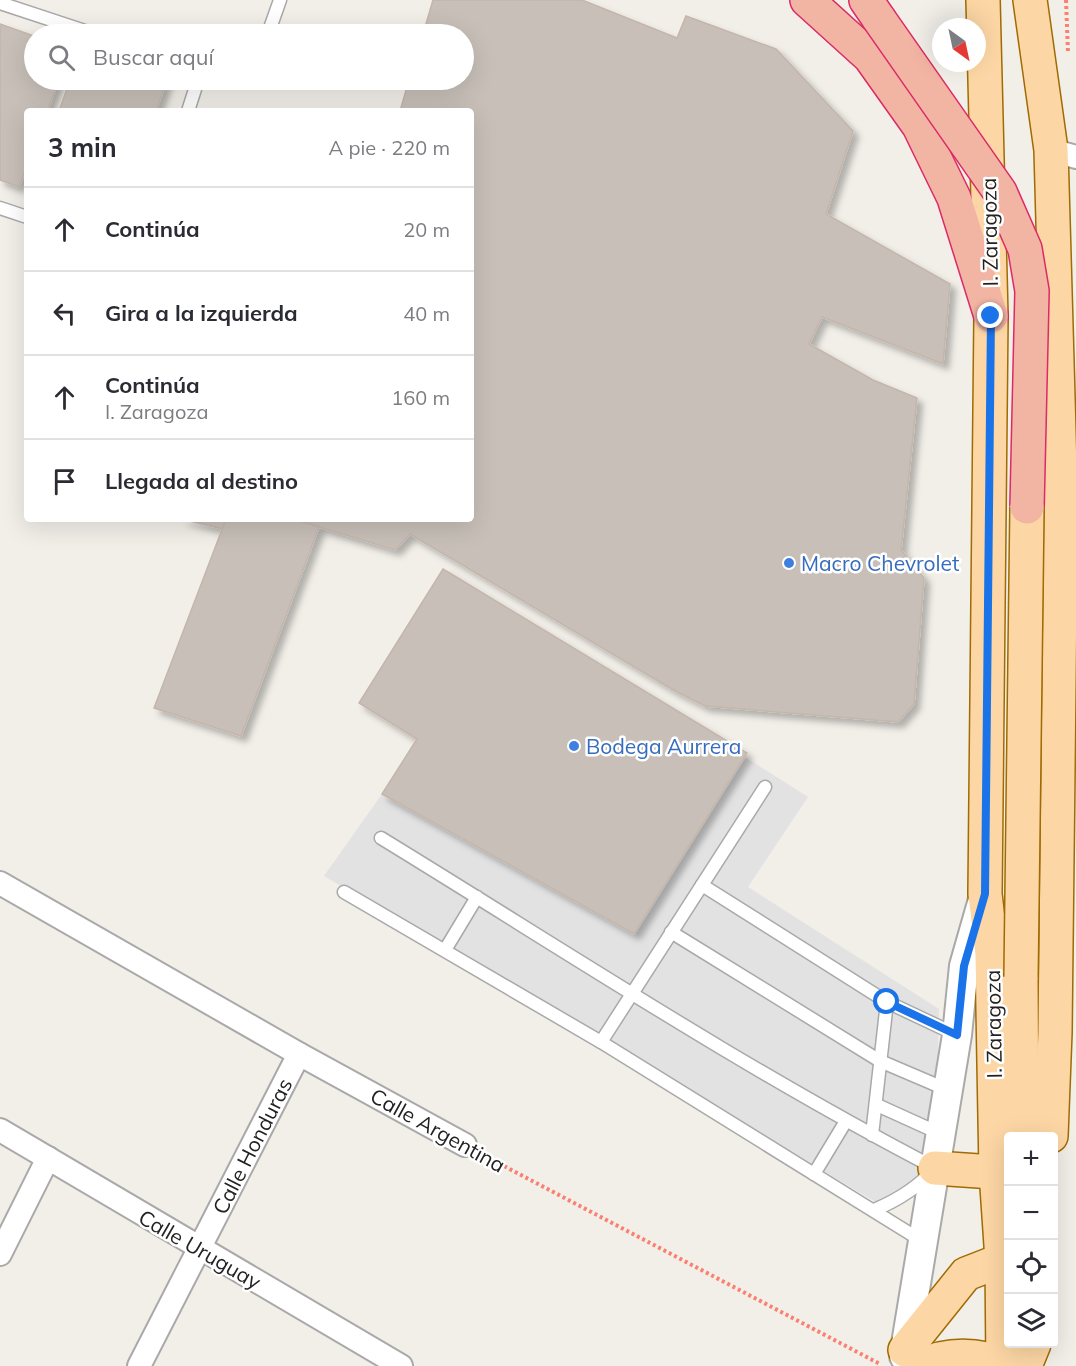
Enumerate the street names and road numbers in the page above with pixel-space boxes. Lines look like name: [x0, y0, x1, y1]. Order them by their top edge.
street label: I. Zaragoza: [975, 177, 1003, 287]
street label: I. Zaragoza: [979, 969, 1007, 1079]
street label: Calle Honduras: [207, 1074, 297, 1218]
street label: Calle Argentina: [366, 1082, 510, 1178]
street label: Calle Uruguay: [134, 1203, 266, 1295]

